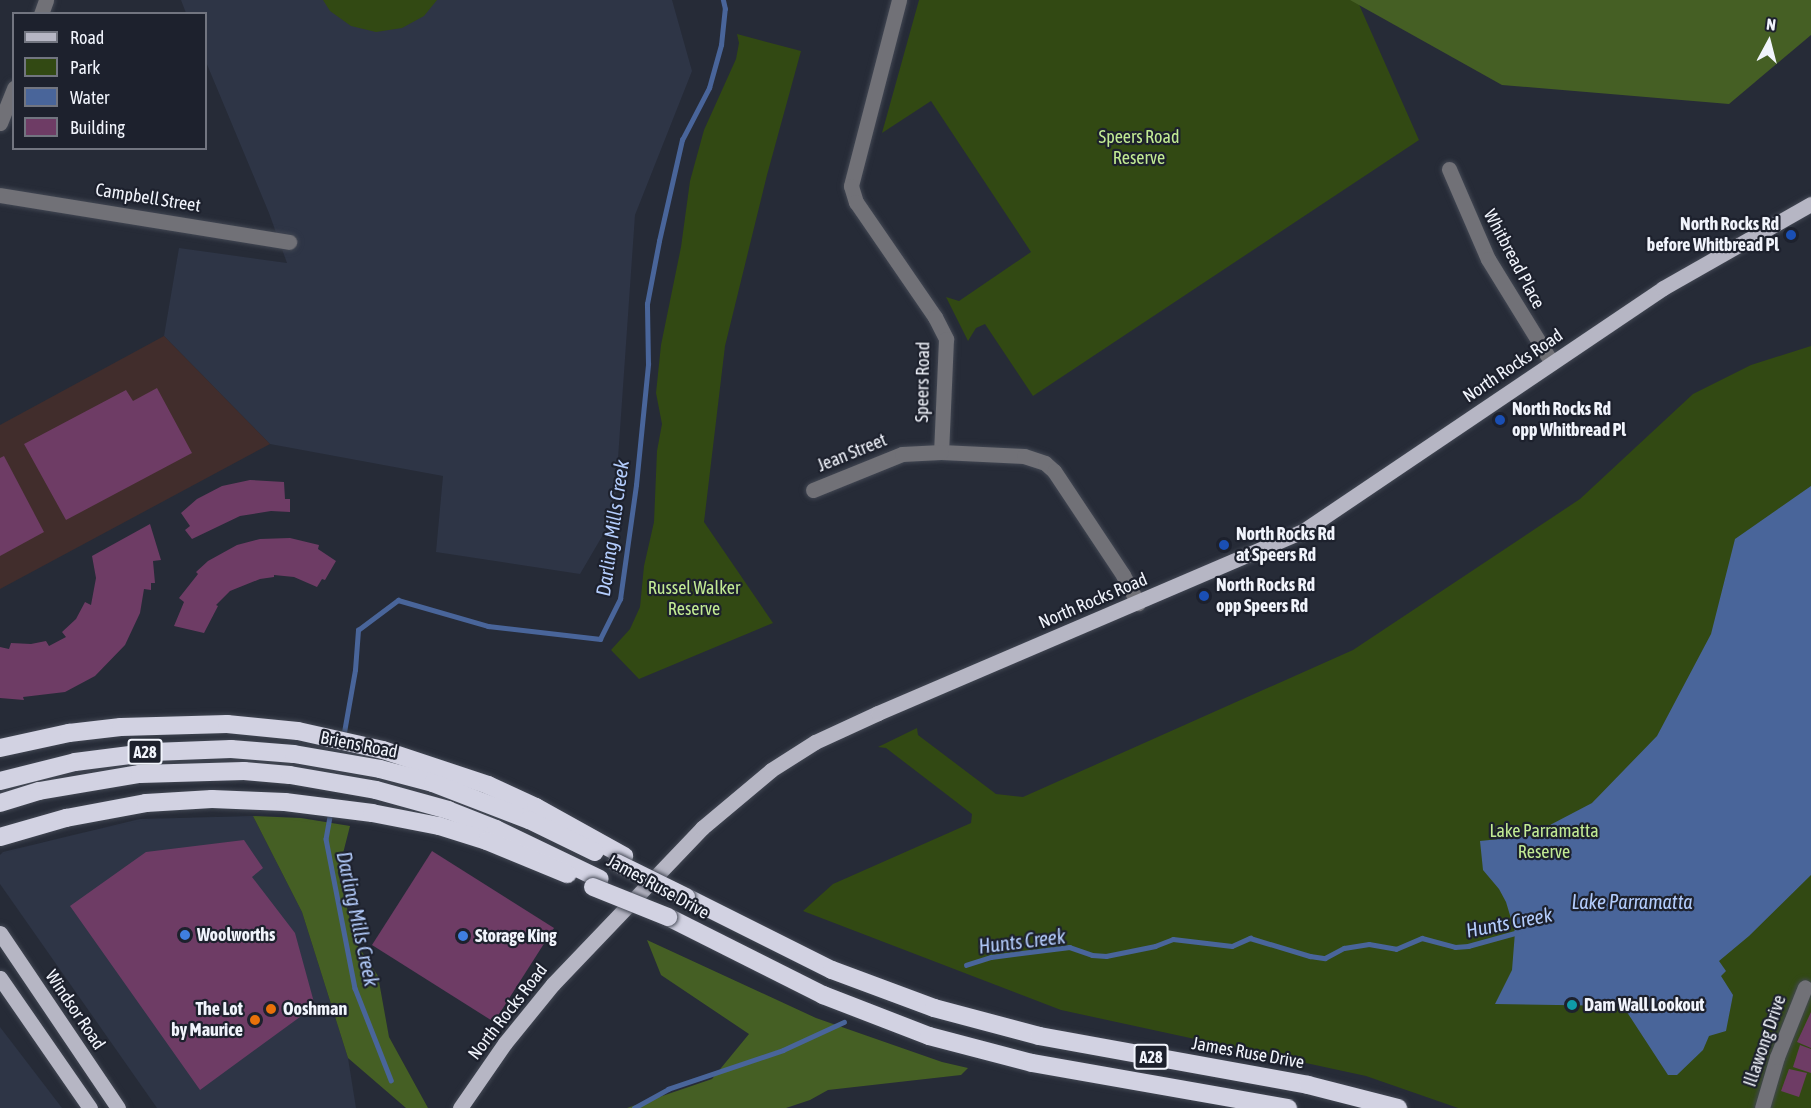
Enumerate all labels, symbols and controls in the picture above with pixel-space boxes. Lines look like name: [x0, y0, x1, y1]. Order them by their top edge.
legend: [12, 12, 207, 150]
north arrow: [1739, 12, 1799, 72]
text: N: [1765, 15, 1777, 34]
text: Road: [70, 27, 104, 48]
text: Park: [70, 57, 100, 78]
text: Water: [70, 87, 109, 108]
text: Building: [70, 117, 125, 138]
park label: Speers Road Reserve: [1099, 127, 1179, 170]
street label: Campbell Street: [94, 179, 202, 217]
street label: Whitbread Place: [1479, 206, 1549, 312]
place label: North Rocks Rd before Whitbread Pl: [1647, 214, 1779, 256]
marker: North Rocks Rd before Whitbread Pl: [1784, 228, 1798, 242]
street label: North Rocks Road: [1459, 325, 1567, 407]
street label: Speers Road: [911, 341, 935, 423]
place label: North Rocks Rd opp Whitbread Pl: [1512, 399, 1626, 442]
marker: North Rocks Rd opp Whitbread Pl: [1493, 413, 1507, 427]
street label: Jean Street: [814, 429, 890, 477]
water label: Darling Mills Creek: [591, 458, 633, 598]
place label: North Rocks Rd at Speers Rd: [1236, 524, 1335, 566]
marker: North Rocks Rd at Speers Rd: [1217, 538, 1231, 552]
street label: North Rocks Road: [1035, 568, 1151, 634]
place label: North Rocks Rd opp Speers Rd: [1216, 575, 1315, 618]
park label: Russel Walker Reserve: [648, 578, 740, 620]
marker: North Rocks Rd opp Speers Rd: [1197, 589, 1211, 603]
street label: Briens Road: [319, 727, 399, 763]
road number: A28: [127, 739, 163, 765]
park label: Lake Parramatta Reserve: [1489, 821, 1599, 864]
water label: Darling Mills Creek: [332, 849, 384, 989]
street label: James Ruse Drive: [603, 850, 713, 924]
water label: Lake Parramatta: [1572, 889, 1692, 913]
water label: Hunts Creek: [1464, 902, 1554, 942]
place label: Woolworths: [197, 924, 275, 946]
water label: Hunts Creek: [977, 924, 1067, 958]
place label: Storage King: [475, 925, 557, 947]
marker: Woolworths: [178, 928, 192, 942]
marker: Storage King: [456, 929, 470, 943]
street label: North Rocks Road: [464, 960, 552, 1064]
street label: Windsor Road: [40, 966, 110, 1054]
street label: Illawong Drive: [1739, 992, 1791, 1090]
place label: Dam Wall Lookout: [1584, 994, 1705, 1016]
place label: Ooshman: [283, 998, 347, 1020]
marker: Dam Wall Lookout: [1565, 998, 1579, 1012]
place label: The Lot by Maurice: [171, 999, 243, 1042]
marker: Ooshman: [264, 1002, 278, 1016]
marker: The Lot by Maurice: [248, 1013, 262, 1027]
street label: James Ruse Drive: [1190, 1032, 1306, 1074]
road number: A28: [1133, 1044, 1169, 1070]

